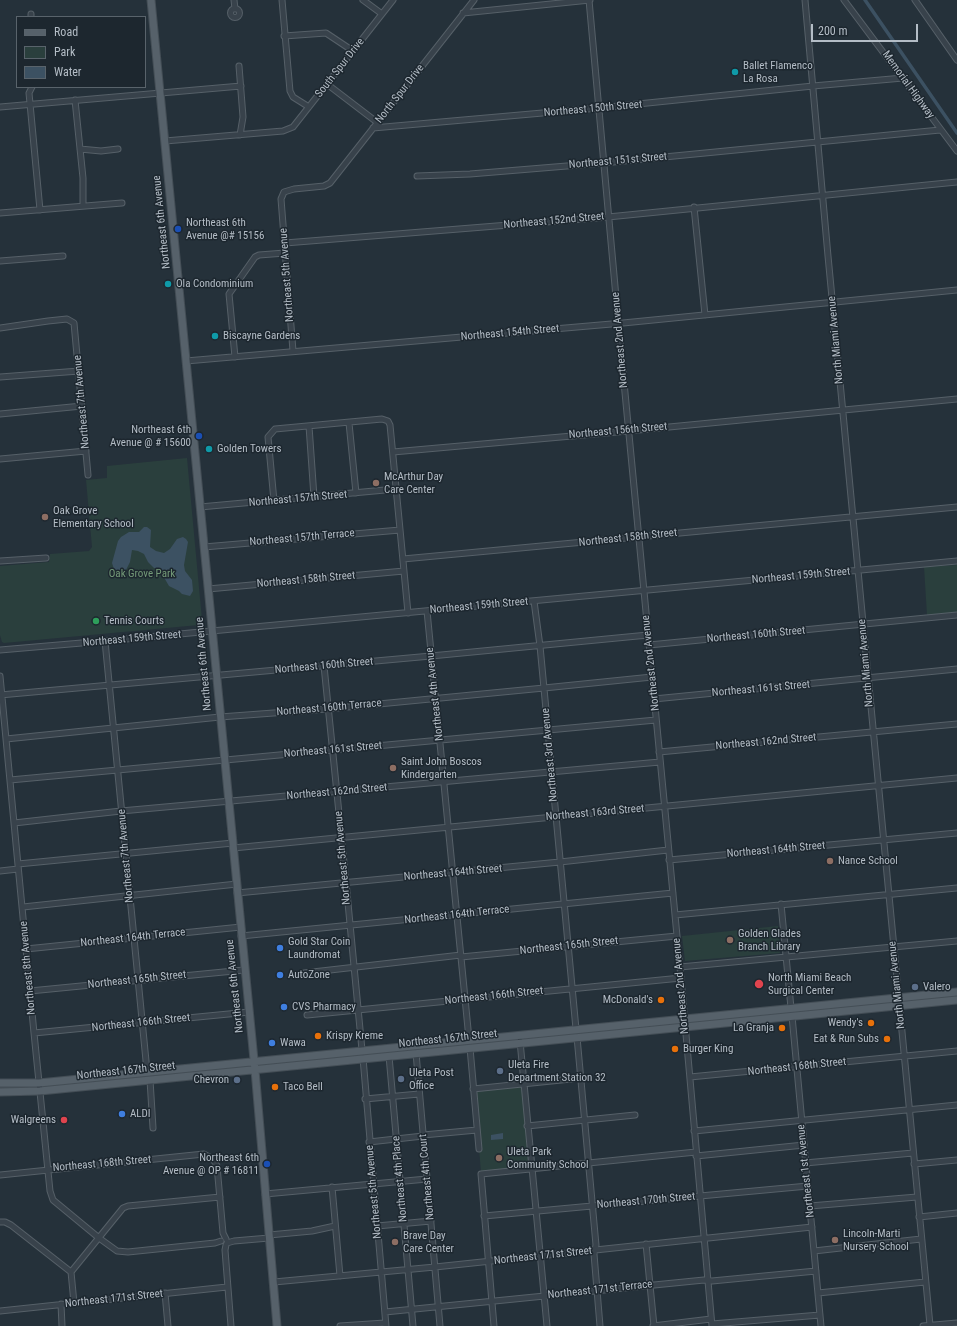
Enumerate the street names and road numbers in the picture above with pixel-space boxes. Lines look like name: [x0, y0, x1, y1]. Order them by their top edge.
street label: South Spur Drive: [313, 36, 367, 100]
street label: Memorial Highway: [879, 49, 937, 121]
street label: North Spur Drive: [373, 62, 427, 126]
street label: Northeast 150th Street: [543, 98, 643, 120]
street label: Northeast 151st Street: [568, 150, 668, 172]
street label: Northeast 6th Avenue: [151, 175, 173, 269]
street label: Northeast 152nd Street: [503, 210, 605, 232]
street label: Northeast 5th Avenue: [277, 228, 297, 322]
street label: Northeast 2nd Avenue: [609, 292, 631, 388]
street label: North Miami Avenue: [826, 296, 846, 384]
street label: Northeast 154th Street: [460, 322, 560, 344]
street label: Northeast 7th Avenue: [71, 355, 93, 449]
street label: Northeast 156th Street: [568, 420, 668, 442]
street label: Northeast 157th Street: [248, 488, 348, 510]
street label: Northeast 158th Street: [578, 526, 678, 550]
street label: Northeast 157th Terrace: [249, 527, 355, 549]
street label: Northeast 159th Street: [751, 565, 851, 587]
street label: Northeast 158th Street: [256, 569, 356, 591]
street label: Northeast 159th Street: [429, 595, 529, 617]
street label: Northeast 2nd Avenue: [639, 614, 663, 712]
street label: Northeast 6th Avenue: [193, 617, 215, 711]
street label: North Miami Avenue: [856, 619, 876, 707]
street label: Northeast 160th Street: [706, 624, 806, 646]
street label: Northeast 159th Street: [82, 628, 182, 650]
street label: Northeast 4th Avenue: [424, 647, 446, 741]
street label: Northeast 160th Street: [274, 655, 374, 677]
street label: Northeast 161st Street: [711, 678, 811, 700]
street label: Northeast 160th Terrace: [276, 697, 382, 719]
street label: Northeast 3rd Avenue: [539, 708, 561, 802]
street label: Northeast 162nd Street: [715, 731, 817, 753]
street label: Northeast 161st Street: [283, 739, 383, 761]
street label: Northeast 162nd Street: [286, 781, 388, 803]
street label: Northeast 163rd Street: [545, 802, 645, 824]
street label: Northeast 7th Avenue: [115, 809, 137, 903]
street label: Northeast 5th Avenue: [332, 811, 354, 905]
street label: Northeast 164th Street: [726, 839, 826, 861]
street label: Northeast 164th Street: [403, 862, 503, 884]
street label: Northeast 164th Terrace: [404, 903, 510, 927]
street label: Northeast 8th Avenue: [17, 921, 39, 1015]
street label: Northeast 164th Terrace: [80, 926, 186, 950]
street label: Northeast 165th Street: [519, 934, 619, 958]
street label: Northeast 2nd Avenue: [670, 938, 692, 1034]
street label: Northeast 6th Avenue: [224, 939, 246, 1033]
street label: North Miami Avenue: [886, 940, 908, 1030]
street label: Northeast 165th Street: [87, 968, 187, 992]
street label: Northeast 166th Street: [444, 984, 544, 1008]
street label: Northeast 166th Street: [91, 1011, 191, 1035]
street label: Northeast 167th Street: [398, 1027, 498, 1051]
street label: Northeast 168th Street: [747, 1055, 847, 1079]
street label: Northeast 167th Street: [76, 1059, 176, 1083]
street label: Northeast 1st Avenue: [795, 1124, 817, 1218]
street label: Northeast 4th Court: [417, 1133, 437, 1221]
street label: Northeast 4th Place: [390, 1135, 410, 1223]
street label: Northeast 5th Avenue: [363, 1145, 385, 1239]
street label: Northeast 168th Street: [52, 1153, 152, 1175]
street label: Northeast 170th Street: [596, 1190, 696, 1212]
street label: Northeast 171st Street: [493, 1244, 593, 1268]
street label: Northeast 171st Terrace: [547, 1278, 653, 1302]
street label: Northeast 171st Street: [64, 1287, 164, 1311]

